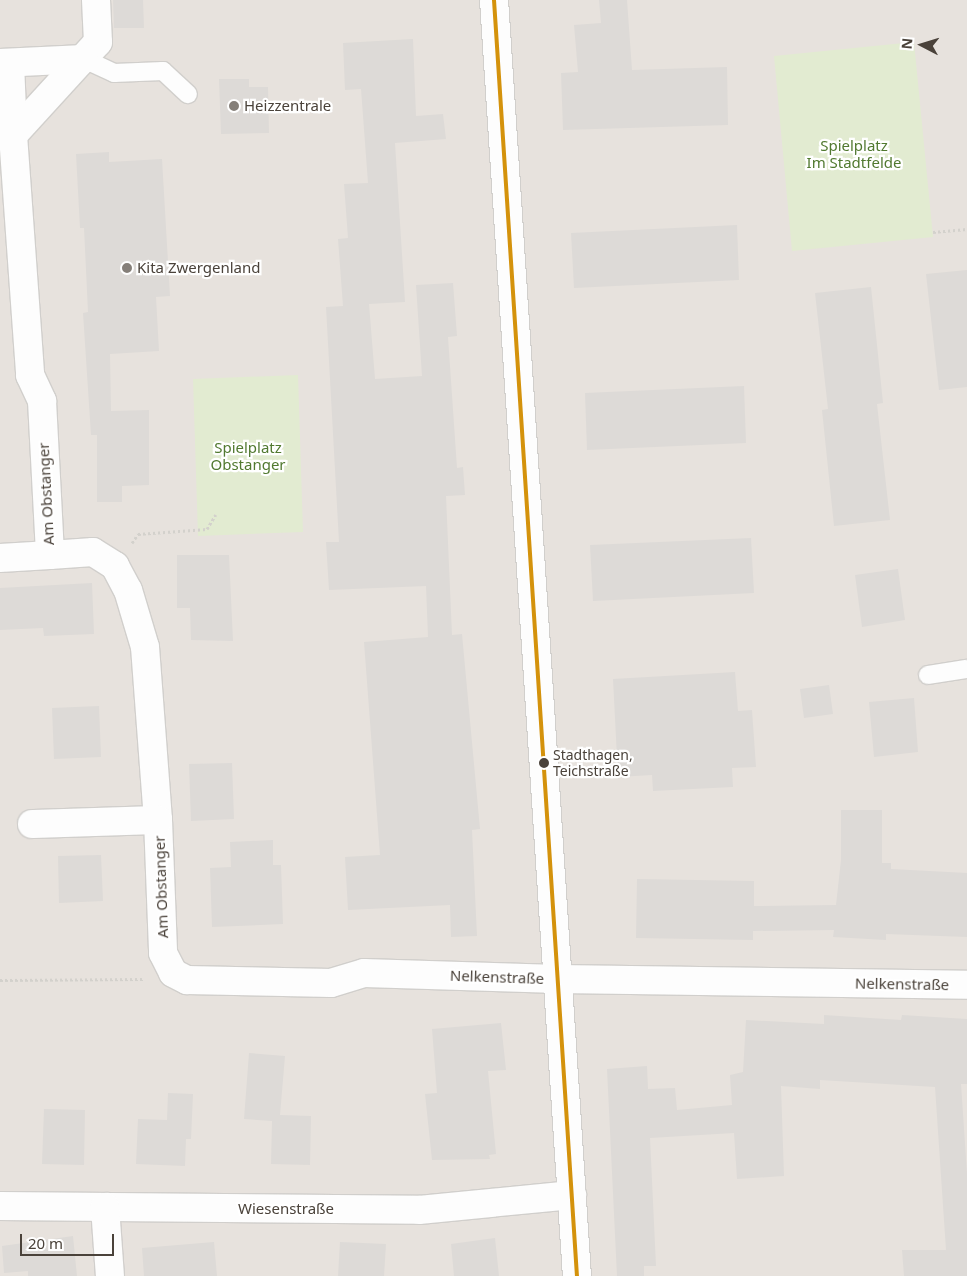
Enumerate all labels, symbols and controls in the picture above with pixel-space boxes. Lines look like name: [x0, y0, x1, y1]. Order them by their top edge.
north arrow: [897, 20, 947, 70]
text: N: [897, 37, 917, 50]
place label: Heizzentrale: [244, 97, 331, 115]
marker: Heizzentrale: [228, 100, 240, 112]
park label: Spielplatz Im Stadtfelde: [807, 136, 901, 171]
place label: Kita Zwergenland: [137, 259, 260, 277]
marker: Kita Zwergenland: [121, 262, 133, 274]
park label: Spielplatz Obstanger: [210, 438, 286, 473]
street label: Am Obstanger: [34, 442, 58, 546]
place label: Stadthagen, Teichstraße: [553, 747, 633, 780]
marker: Stadthagen, Teichstraße: [539, 758, 549, 768]
street label: Am Obstanger: [150, 835, 172, 939]
street label: Nelkenstraße: [450, 966, 544, 988]
street label: Nelkenstraße: [855, 974, 949, 994]
street label: Wiesenstraße: [238, 1200, 334, 1218]
scale bar: [22, 1224, 116, 1256]
text: 20 m: [28, 1233, 63, 1253]

